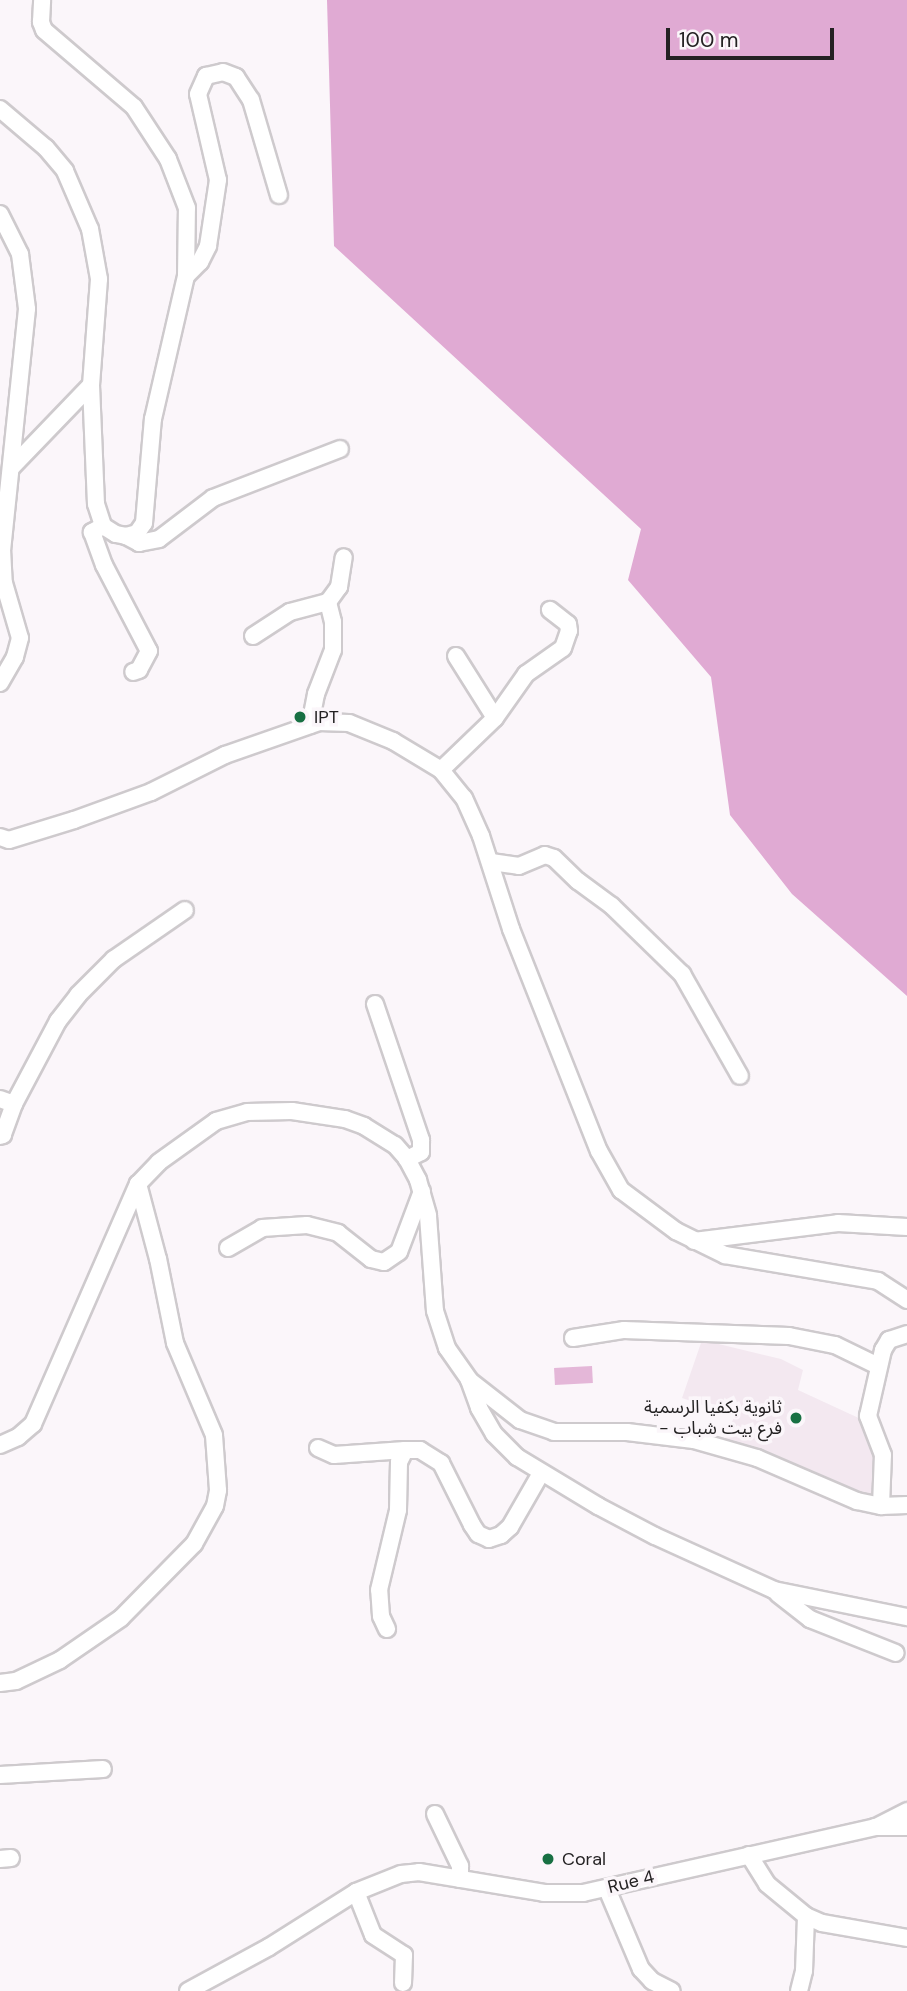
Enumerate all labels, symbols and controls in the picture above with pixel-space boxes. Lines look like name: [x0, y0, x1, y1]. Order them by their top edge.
scale bar: [669, 14, 837, 58]
text: 100 m: [679, 26, 739, 54]
place label: IPT: [314, 706, 339, 728]
marker: IPT: [292, 709, 308, 725]
place label: ثانوية بكفيا الرسمية - فرع بيت شباب: [644, 1397, 782, 1440]
marker: ثانوية بكفيا الرسمية - فرع بيت شباب: [788, 1410, 804, 1426]
place label: Coral: [562, 1848, 606, 1870]
marker: Coral: [540, 1851, 556, 1867]
street label: Rue 4: [606, 1866, 656, 1898]

